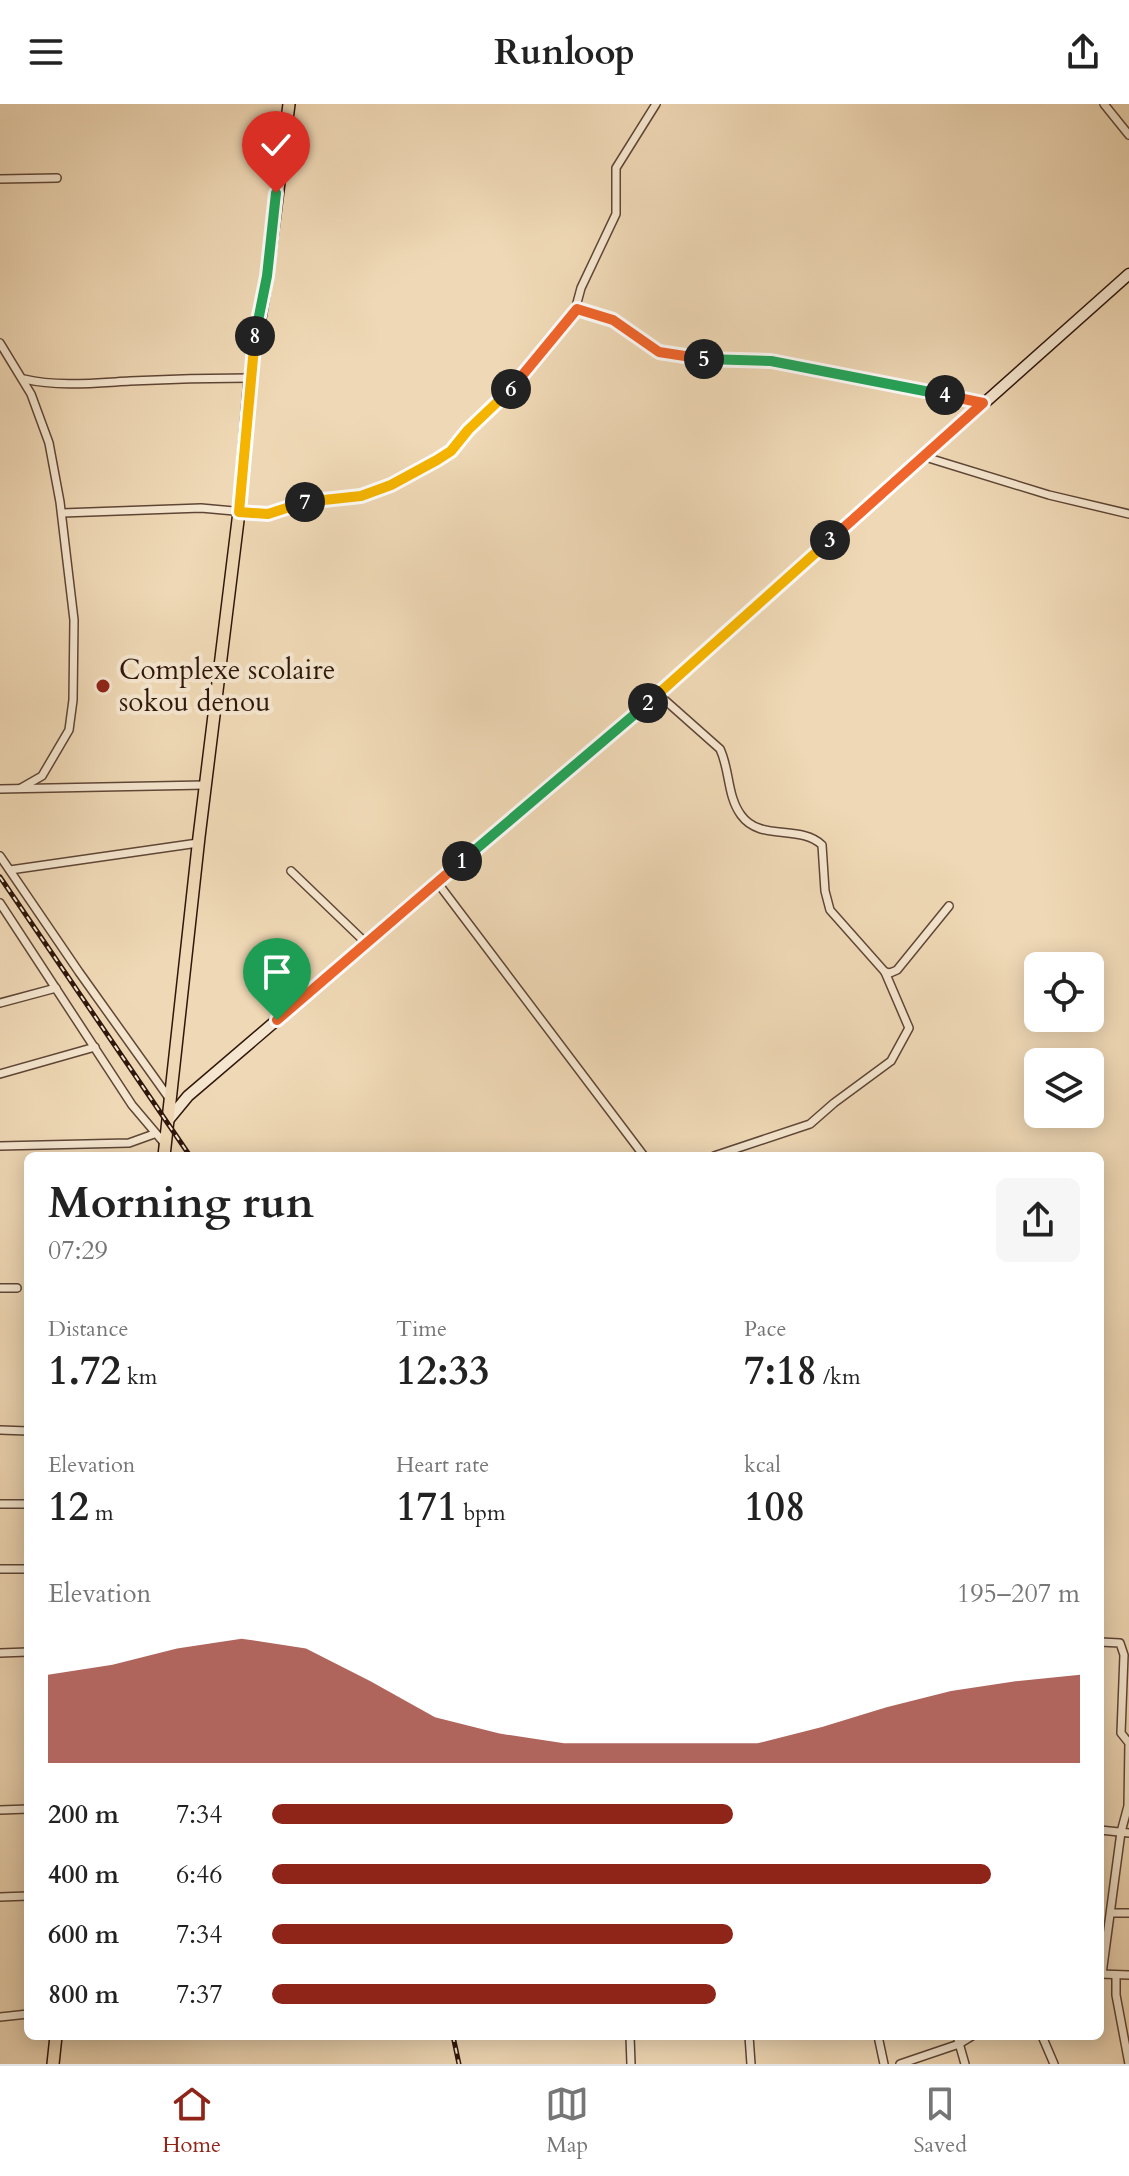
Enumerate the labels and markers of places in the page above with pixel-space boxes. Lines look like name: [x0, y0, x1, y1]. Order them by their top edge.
pin: [242, 111, 310, 193]
pin: 8: [235, 316, 275, 356]
pin: 5: [684, 339, 724, 379]
pin: 6: [491, 369, 531, 409]
pin: 4: [925, 375, 965, 415]
pin: 7: [285, 482, 325, 522]
pin: 3: [810, 520, 850, 560]
place label: Complexe scolaire sokou denou: [119, 651, 335, 721]
marker: Complexe scolaire sokou denou: [94, 677, 112, 695]
pin: 2: [628, 683, 668, 723]
pin: 1: [442, 841, 482, 881]
pin: [243, 938, 311, 1020]

